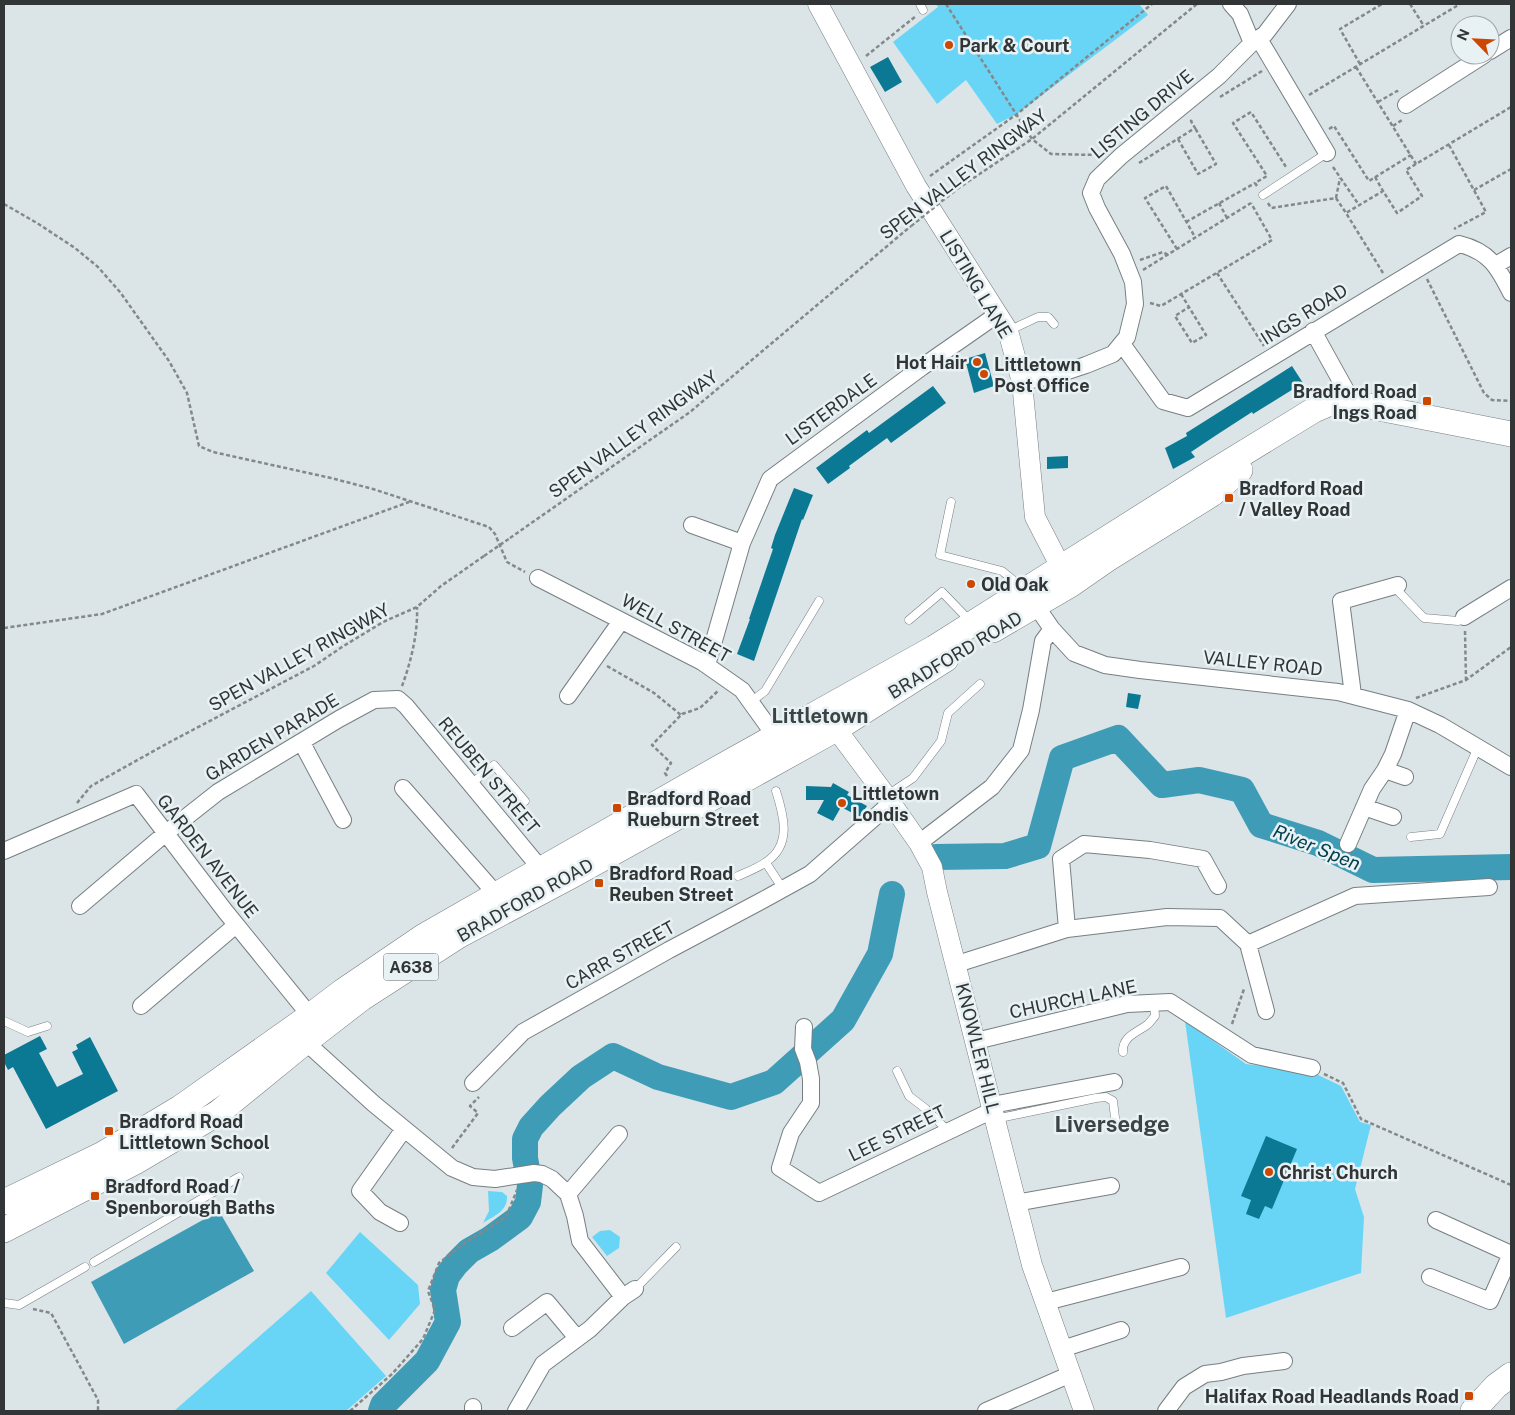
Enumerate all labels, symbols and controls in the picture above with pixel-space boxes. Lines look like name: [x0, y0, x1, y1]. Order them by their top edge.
north arrow: [1450, 15, 1500, 65]
text: N: [1454, 26, 1473, 43]
place label: Park & Court: [959, 35, 1070, 56]
marker: Park & Court: [943, 39, 955, 51]
street label: LISTING DRIVE: [1087, 65, 1197, 163]
street label: SPEN VALLEY RINGWAY: [875, 104, 1051, 244]
street label: LISTING LANE: [935, 226, 1017, 342]
street label: INGS ROAD: [1257, 279, 1351, 349]
place label: Hot Hair: [895, 352, 968, 373]
place label: Littletown Post Office: [994, 354, 1090, 396]
marker: Hot Hair: [971, 356, 983, 368]
street label: SPEN VALLEY RINGWAY: [545, 366, 721, 502]
marker: Littletown Post Office: [978, 368, 990, 380]
street label: LISTERDALE: [781, 369, 881, 449]
place label: Bradford Road Ings Road: [1293, 381, 1417, 423]
marker: Bradford Road Ings Road: [1421, 395, 1433, 407]
place label: Bradford Road / Valley Road: [1239, 478, 1363, 520]
marker: Bradford Road / Valley Road: [1223, 492, 1235, 504]
place label: Old Oak: [981, 574, 1049, 595]
marker: Old Oak: [965, 578, 977, 590]
street label: WELL STREET: [618, 589, 735, 667]
street label: SPEN VALLEY RINGWAY: [205, 598, 393, 715]
street label: BRADFORD ROAD: [884, 607, 1026, 703]
street label: VALLEY ROAD: [1202, 646, 1324, 680]
street label: GARDEN PARADE: [202, 689, 342, 785]
district label: Littletown: [772, 704, 868, 728]
street label: REUBEN STREET: [434, 713, 544, 838]
place label: Littletown Londis: [852, 783, 939, 825]
place label: Bradford Road Rueburn Street: [627, 788, 759, 830]
street label: GARDEN AVENUE: [153, 790, 263, 922]
marker: Littletown Londis: [836, 797, 848, 809]
marker: Bradford Road Rueburn Street: [611, 802, 623, 814]
water label: River Spen: [1270, 820, 1364, 874]
street label: BRADFORD ROAD: [453, 854, 597, 946]
place label: Bradford Road Reuben Street: [609, 863, 733, 905]
marker: Bradford Road Reuben Street: [593, 877, 605, 889]
street label: CARR STREET: [562, 916, 679, 994]
road number: A638: [384, 954, 438, 980]
street label: CHURCH LANE: [1008, 975, 1138, 1023]
street label: KNOWLER HILL: [952, 981, 1004, 1115]
street label: LEE STREET: [845, 1100, 949, 1166]
place label: Bradford Road Littletown School: [119, 1111, 270, 1153]
district label: Liversedge: [1054, 1111, 1170, 1137]
marker: Bradford Road Littletown School: [103, 1125, 115, 1137]
place label: Christ Church: [1279, 1162, 1398, 1183]
marker: Christ Church: [1263, 1166, 1275, 1178]
place label: Bradford Road / Spenborough Baths: [105, 1176, 275, 1218]
marker: Bradford Road / Spenborough Baths: [89, 1190, 101, 1202]
place label: Halifax Road Headlands Road: [1205, 1386, 1459, 1407]
marker: Halifax Road Headlands Road: [1463, 1390, 1475, 1402]

